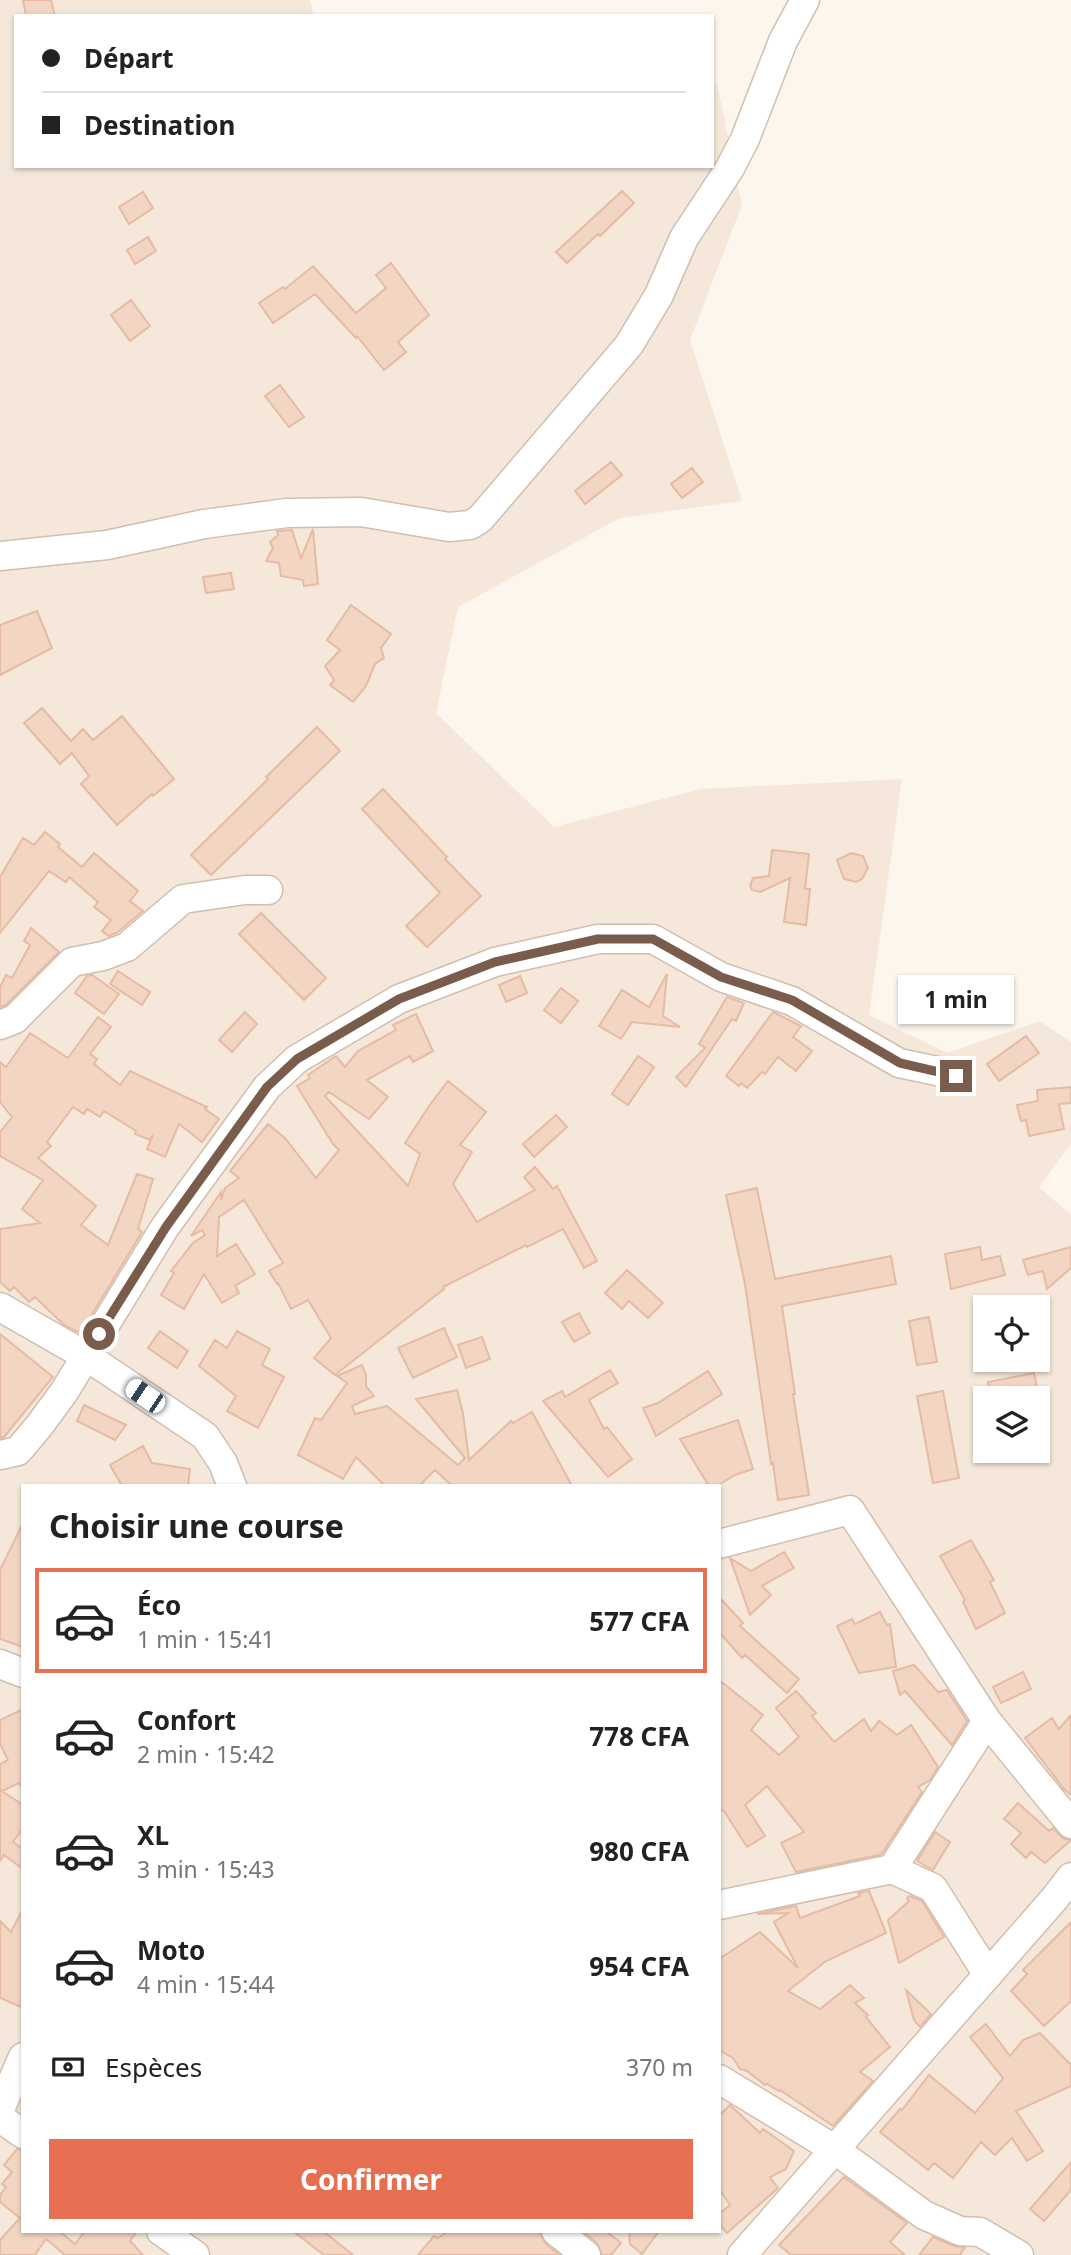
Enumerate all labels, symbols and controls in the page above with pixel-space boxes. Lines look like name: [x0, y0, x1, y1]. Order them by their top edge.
text: Départ: [84, 40, 173, 76]
text: Destination: [84, 107, 235, 143]
callout: 1 min: [898, 974, 1014, 1024]
text: 1 min: [924, 983, 988, 1015]
route end: [940, 1060, 972, 1092]
map controls: [973, 1295, 1050, 1463]
button: locate: [973, 1295, 1050, 1372]
route start: [83, 1318, 115, 1350]
car: [122, 1376, 169, 1416]
button: layers: [973, 1386, 1050, 1463]
text: Choisir une course: [49, 1504, 344, 1547]
text: Éco: [137, 1587, 181, 1623]
icon: car: [53, 1589, 116, 1652]
text: 577 CFA: [589, 1603, 689, 1639]
text: 1 min · 15:41: [137, 1623, 275, 1655]
text: Confort: [137, 1702, 236, 1738]
icon: car: [53, 1704, 116, 1767]
text: 778 CFA: [589, 1718, 689, 1754]
text: 2 min · 15:42: [137, 1738, 275, 1770]
text: XL: [137, 1817, 169, 1853]
icon: car: [53, 1819, 116, 1882]
text: 980 CFA: [589, 1833, 689, 1869]
text: 3 min · 15:43: [137, 1853, 275, 1885]
text: Moto: [137, 1932, 205, 1968]
icon: car: [53, 1934, 116, 1997]
text: 954 CFA: [589, 1948, 689, 1984]
text: 4 min · 15:44: [137, 1968, 275, 2000]
icon: cash: [49, 2048, 87, 2086]
text: Espèces: [105, 2049, 202, 2085]
text: 370 m: [626, 2051, 693, 2083]
button: Confirmer: [49, 2139, 693, 2219]

